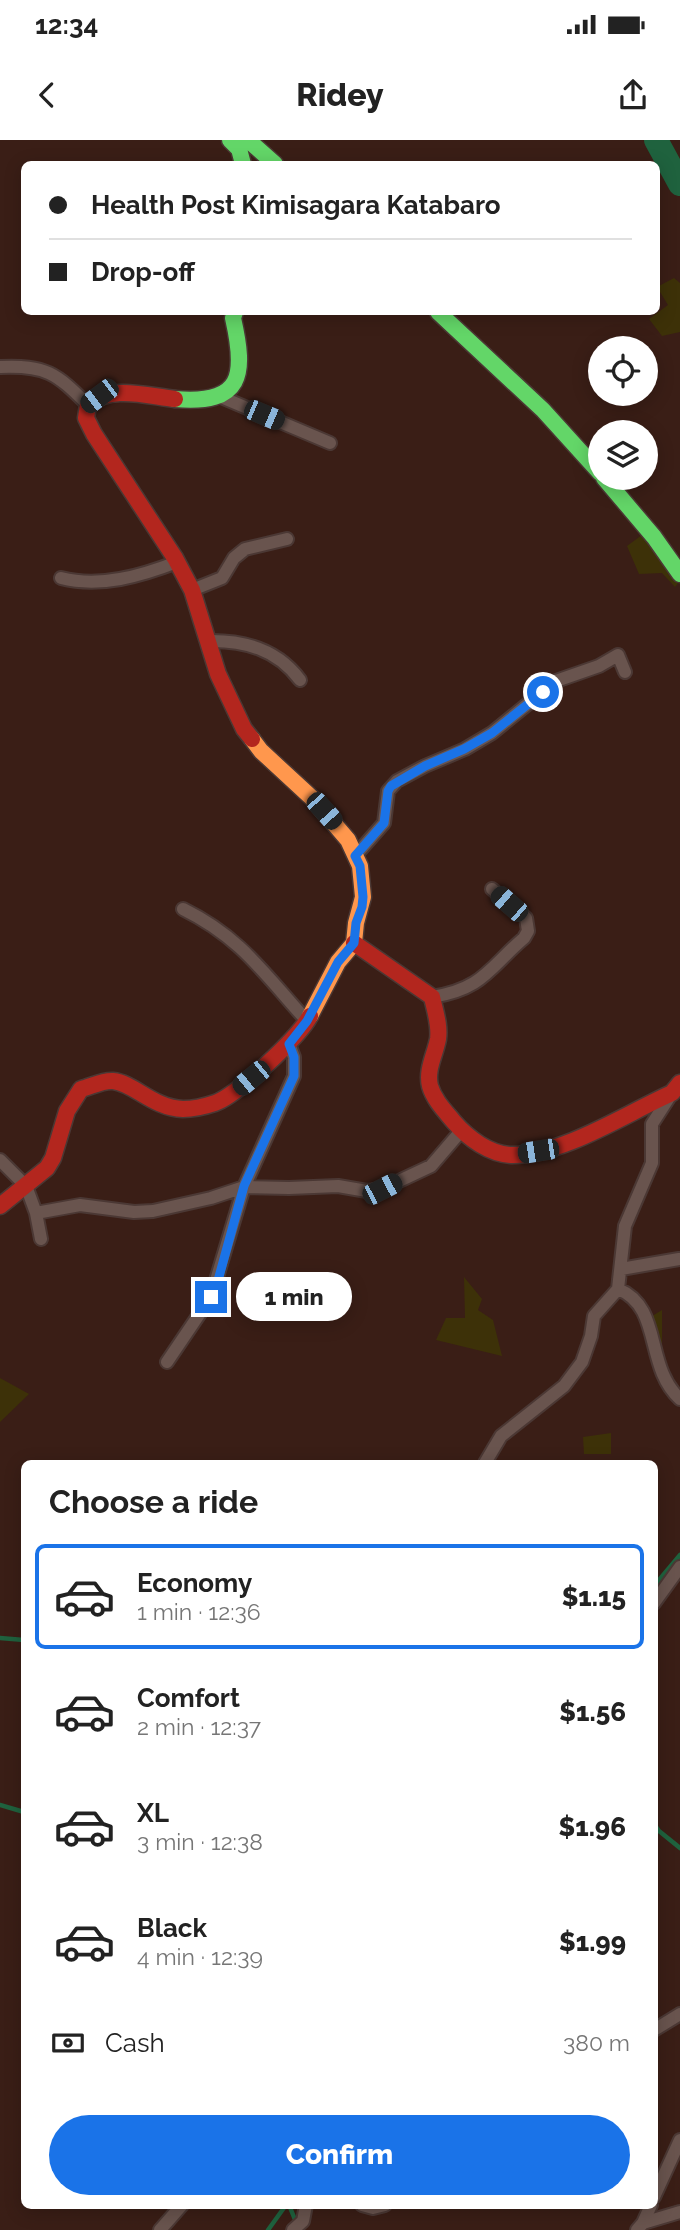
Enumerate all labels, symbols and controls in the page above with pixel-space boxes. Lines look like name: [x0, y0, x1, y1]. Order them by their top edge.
text: 12:34: [35, 10, 98, 40]
icon: back: [28, 76, 66, 114]
text: Ridey: [296, 76, 384, 113]
icon: share: [614, 76, 652, 114]
text: Health Post Kimisagara Katabaro: [91, 190, 501, 220]
text: Drop-off: [91, 257, 195, 287]
map controls: [588, 336, 658, 490]
button: locate: [588, 336, 658, 406]
car: [76, 375, 123, 417]
car: [241, 397, 288, 433]
button: layers: [588, 420, 658, 490]
route start: [527, 676, 559, 708]
car: [303, 788, 346, 834]
car: [487, 882, 532, 926]
car: [229, 1057, 274, 1099]
car: [516, 1137, 561, 1165]
car: [359, 1170, 406, 1208]
callout: 1 min: [235, 1272, 351, 1322]
route end: [195, 1281, 227, 1313]
text: 1 min: [264, 1283, 324, 1310]
text: Choose a ride: [49, 1483, 258, 1520]
icon: car: [53, 1565, 116, 1628]
text: Economy: [137, 1568, 252, 1598]
text: $1.15: [562, 1582, 626, 1612]
text: 1 min · 12:36: [137, 1598, 261, 1625]
icon: car: [53, 1680, 116, 1743]
text: Comfort: [137, 1683, 240, 1713]
text: $1.56: [559, 1697, 626, 1727]
text: 2 min · 12:37: [137, 1713, 261, 1740]
icon: car: [53, 1795, 116, 1858]
text: XL: [137, 1798, 169, 1828]
text: $1.96: [559, 1812, 626, 1842]
text: 3 min · 12:38: [137, 1828, 263, 1855]
icon: car: [53, 1910, 116, 1973]
text: Black: [137, 1913, 207, 1943]
text: $1.99: [559, 1927, 626, 1957]
text: 4 min · 12:39: [137, 1943, 263, 1970]
icon: cash: [49, 2024, 87, 2062]
text: Cash: [105, 2028, 165, 2058]
text: 380 m: [563, 2029, 630, 2056]
button: Confirm: [49, 2115, 630, 2195]

